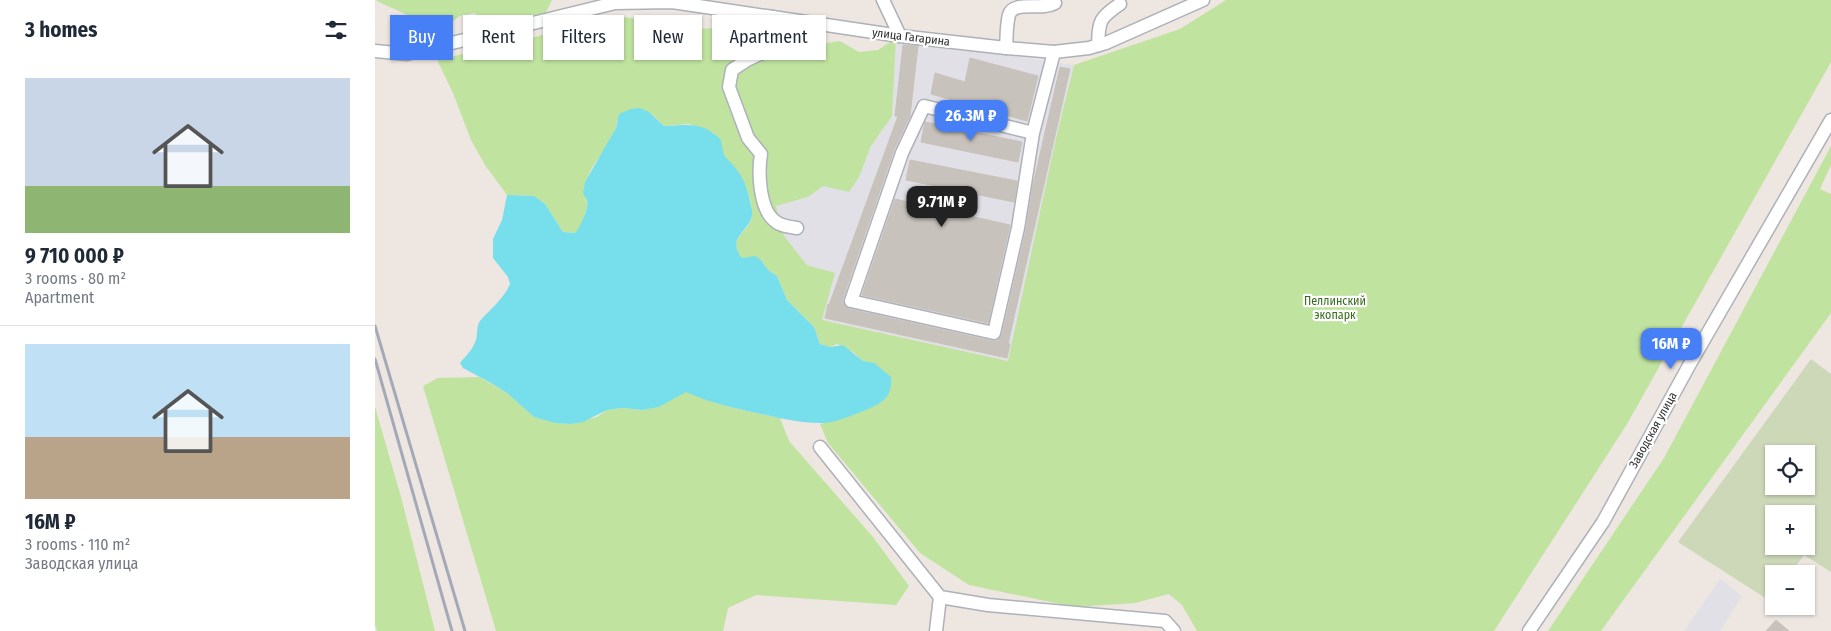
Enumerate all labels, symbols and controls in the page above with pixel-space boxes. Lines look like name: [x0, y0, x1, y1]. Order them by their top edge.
chip: Buy: [390, 15, 453, 60]
chip: Rent: [463, 15, 533, 60]
chip: Filters: [543, 15, 624, 60]
chip: New: [634, 15, 702, 60]
chip: Apartment: [712, 15, 826, 60]
icon: filters: [322, 16, 350, 44]
text: 3 homes: [25, 17, 97, 43]
street label: улица Гагарина: [871, 25, 951, 49]
pin: 26.3M ₽: [925, 100, 1017, 142]
text: 26.3M ₽: [946, 106, 996, 125]
icon: home: [143, 111, 233, 201]
pin: 9.71M ₽: [896, 186, 988, 228]
text: 9.71M ₽: [918, 192, 966, 211]
text: 9 710 000 ₽: [25, 243, 124, 269]
text: 3 rooms · 80 m²: [25, 269, 126, 288]
text: Apartment: [25, 288, 94, 307]
park label: Пеллинский экопарк: [1304, 294, 1366, 322]
pin: 16M ₽: [1636, 328, 1706, 370]
text: 16M ₽: [1652, 334, 1690, 353]
icon: home: [143, 376, 233, 466]
street label: Заводская улица: [1626, 389, 1680, 471]
map controls: [1765, 445, 1815, 615]
button: locate: [1765, 445, 1815, 495]
button: +: [1765, 505, 1815, 555]
text: 16M ₽: [25, 509, 76, 535]
text: 3 rooms · 110 m²: [25, 535, 130, 554]
text: Заводская улица: [25, 554, 138, 573]
button: −: [1765, 565, 1815, 615]

